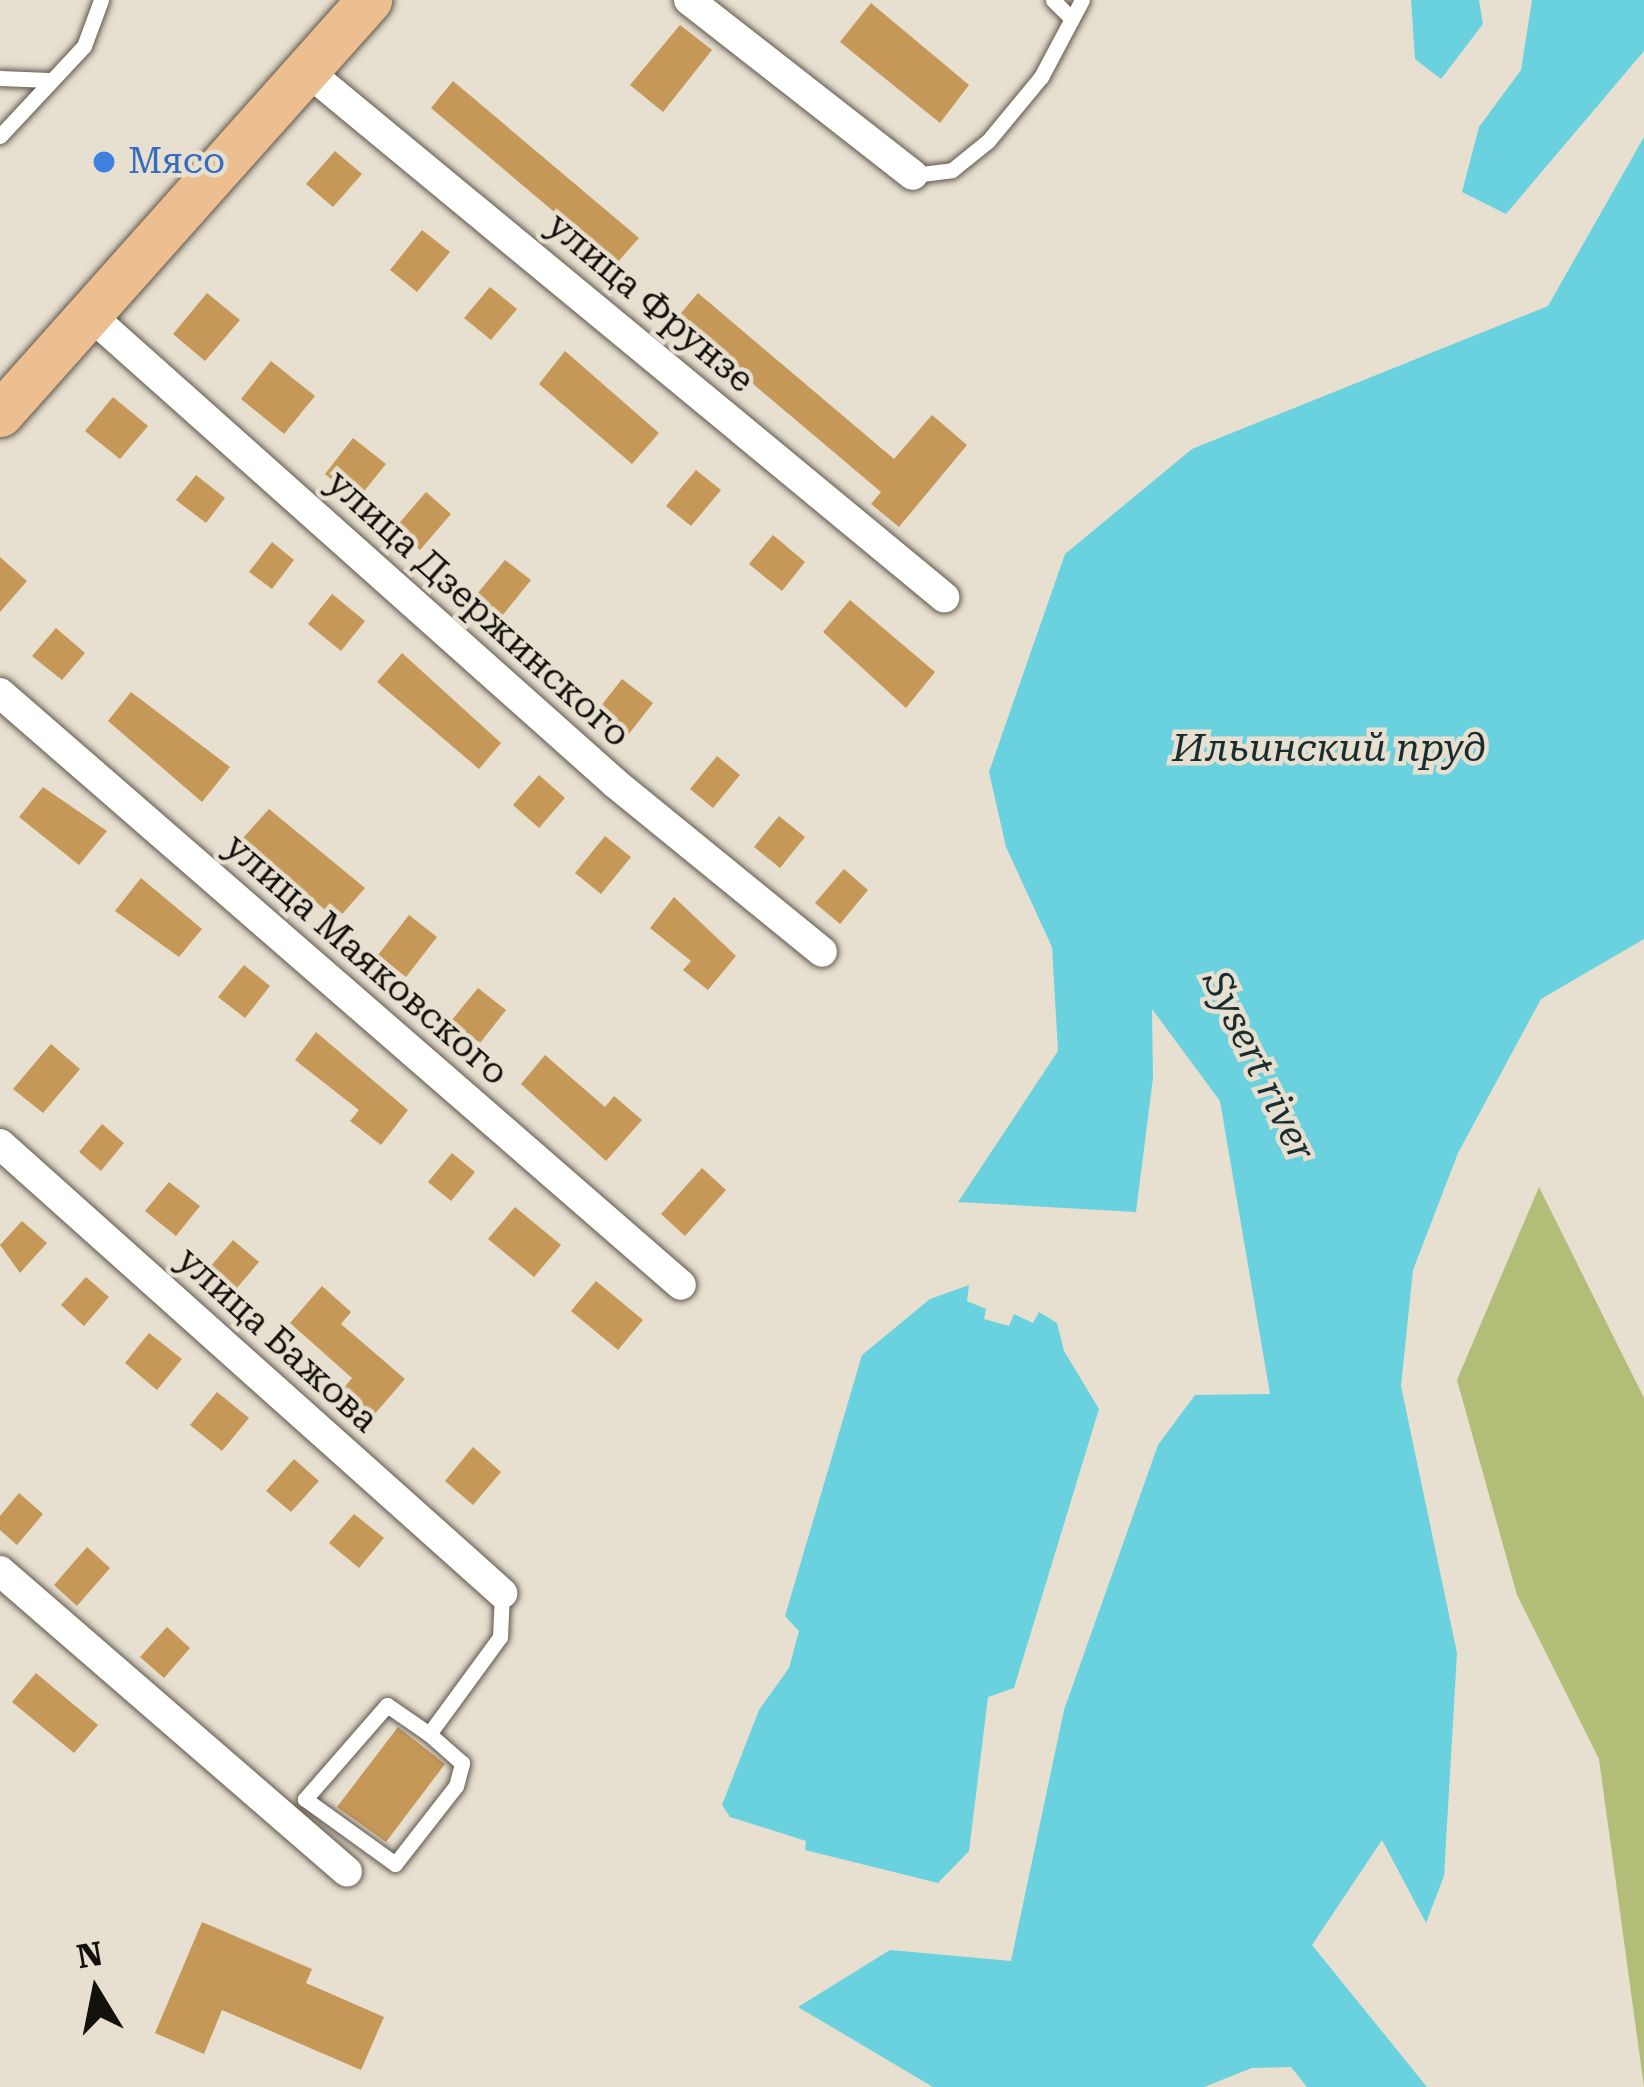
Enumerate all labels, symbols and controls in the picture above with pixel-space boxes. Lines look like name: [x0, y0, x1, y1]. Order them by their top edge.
place label: Мясо: [128, 140, 225, 184]
marker: Мясо: [91, 149, 117, 175]
street label: улица Фрунзе: [538, 204, 762, 402]
street label: улица Дзержинского: [317, 461, 639, 757]
water label: Ильинский пруд: [1172, 725, 1486, 771]
street label: улица Маяковского: [215, 825, 517, 1095]
water label: Sysert river: [1193, 963, 1325, 1169]
street label: улица Бажова: [168, 1238, 386, 1442]
north arrow: [36, 1931, 156, 2051]
text: N: [74, 1934, 106, 1976]

